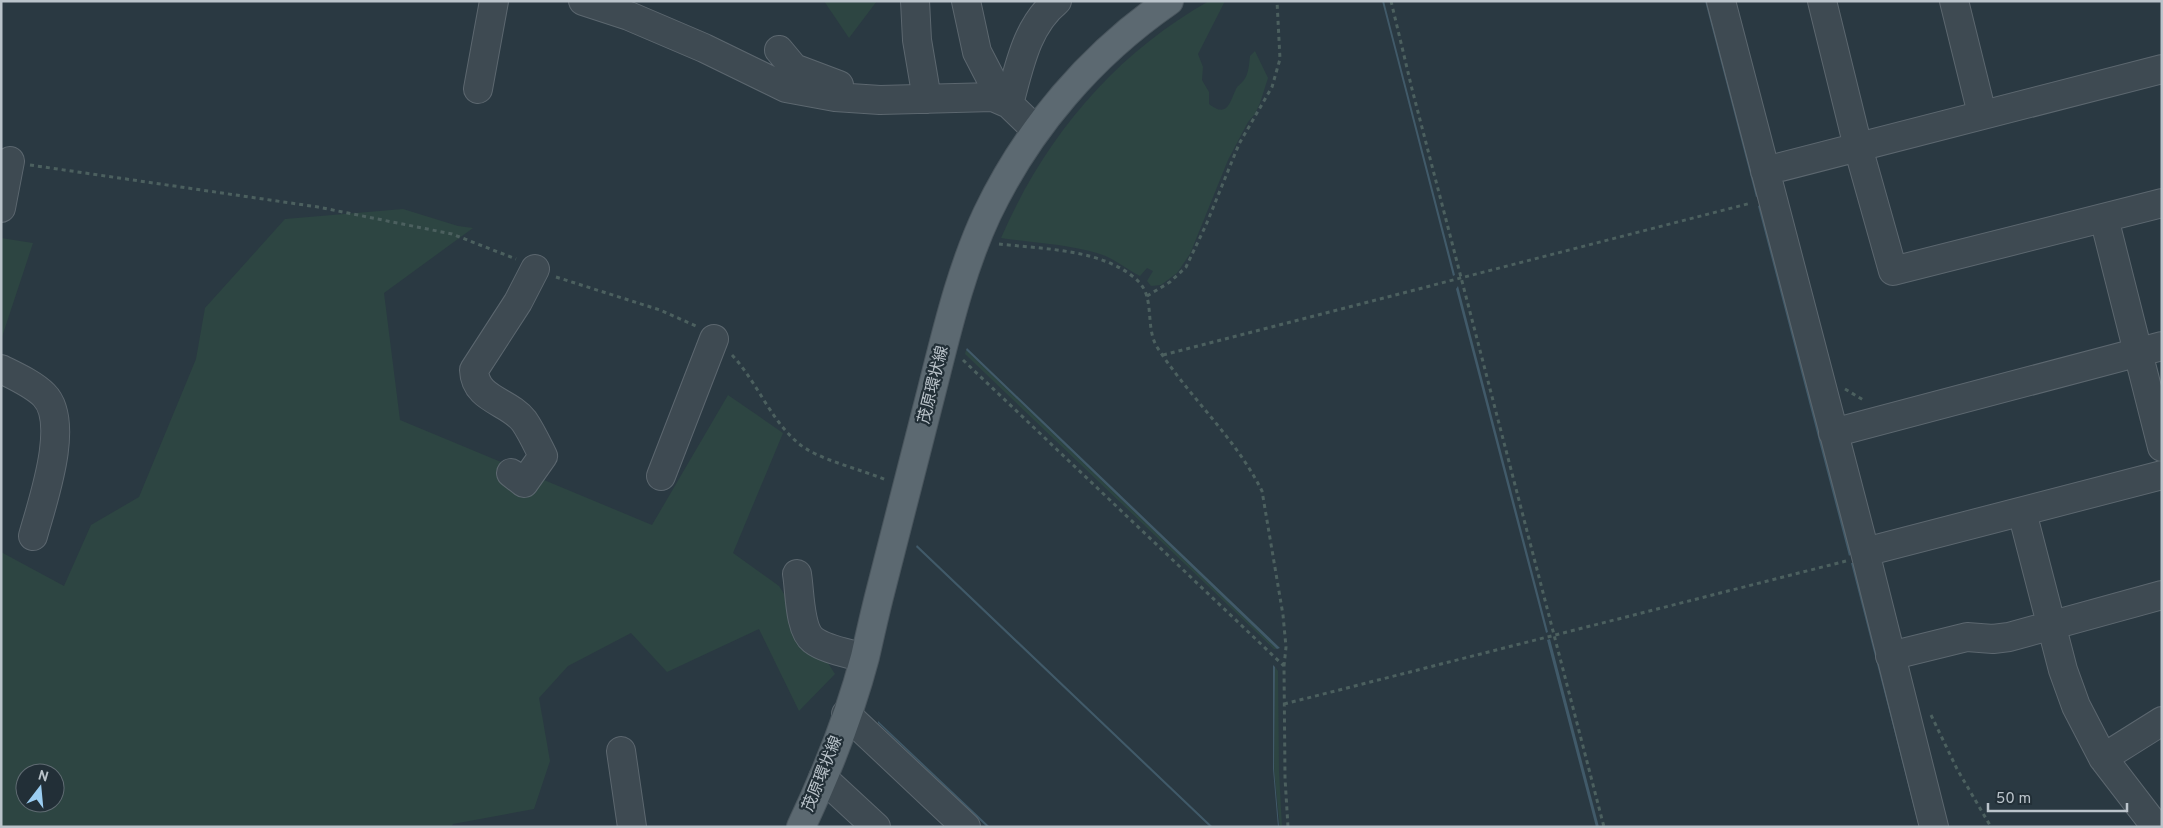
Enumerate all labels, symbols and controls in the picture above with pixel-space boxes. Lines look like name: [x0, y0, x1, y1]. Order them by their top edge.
street label: 茂原環状線: [915, 344, 953, 426]
street label: 茂原環状線: [799, 733, 847, 815]
north arrow: [15, 763, 65, 813]
text: N: [36, 767, 50, 787]
scale bar: [1988, 780, 2127, 812]
text: 50 m: [1996, 790, 2031, 809]

